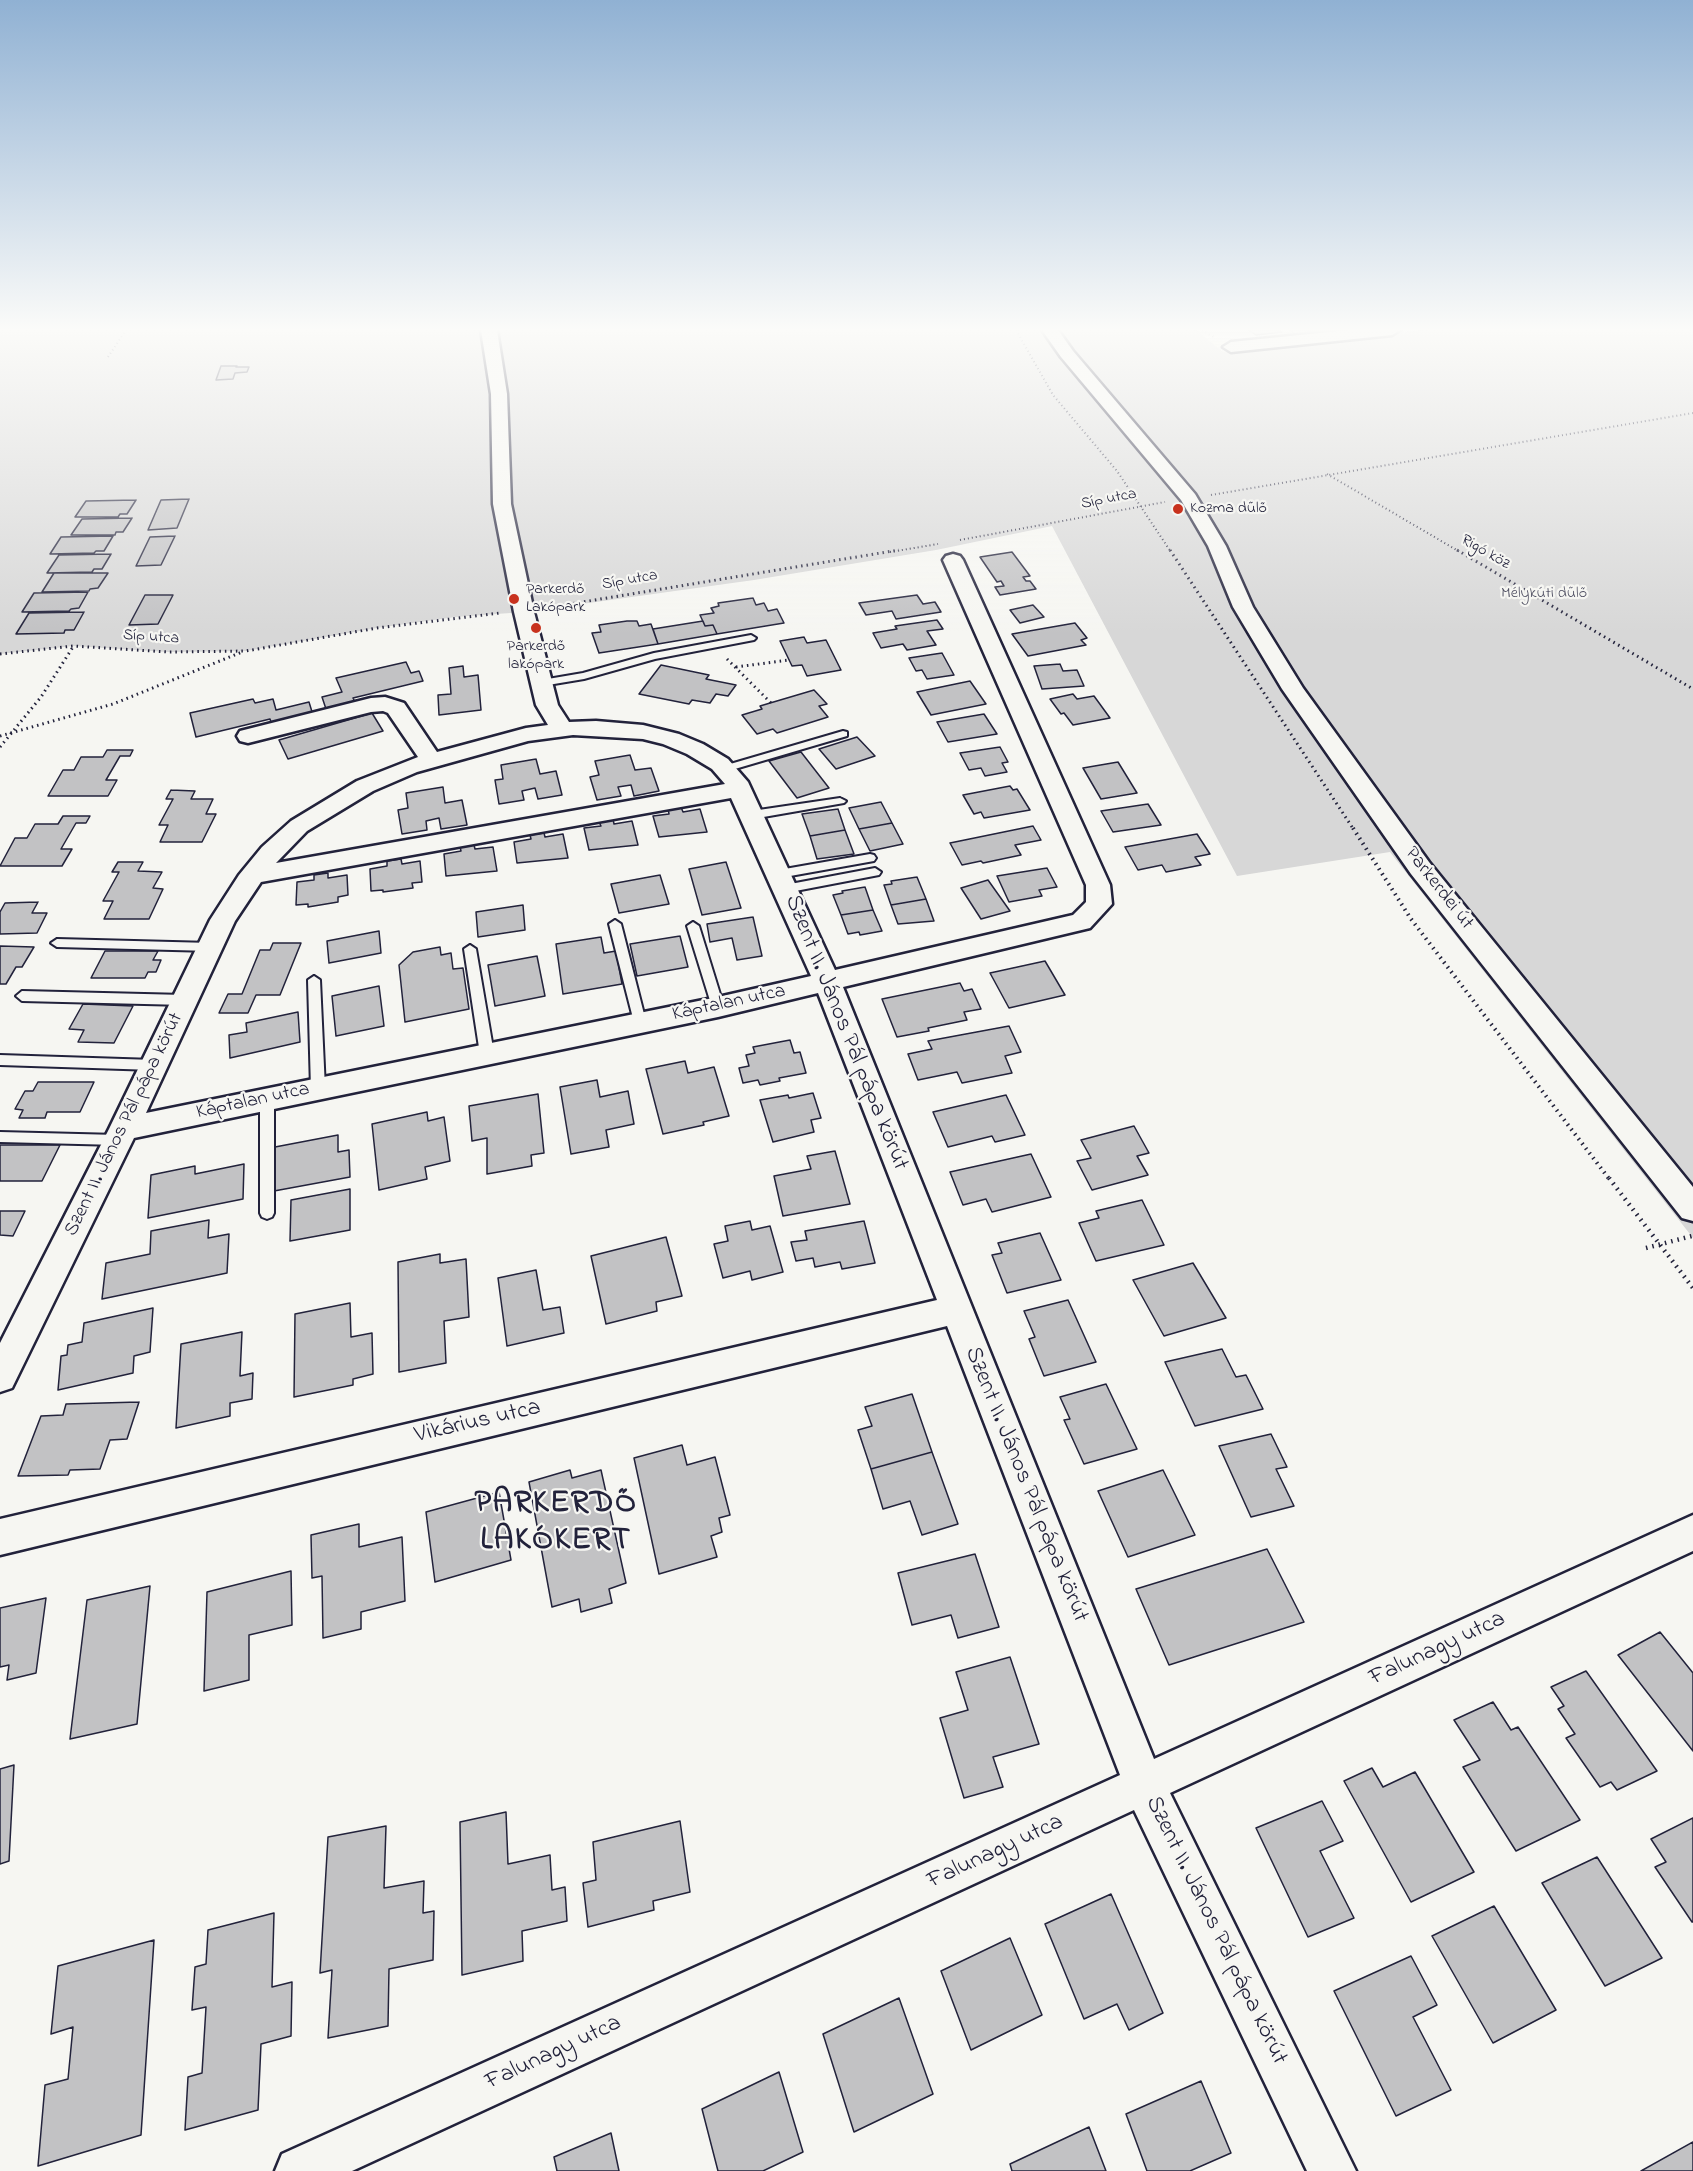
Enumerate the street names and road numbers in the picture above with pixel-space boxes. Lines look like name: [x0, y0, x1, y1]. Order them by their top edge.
street label: Síp utca: [1080, 485, 1138, 515]
street label: Rigó köz: [1457, 531, 1513, 575]
street label: Síp utca: [601, 567, 659, 595]
street label: Síp utca: [122, 626, 180, 650]
street label: Parkerdei út: [1398, 843, 1478, 935]
street label: Szent II. János Pál pápa körút: [776, 891, 914, 1175]
street label: Káptalan utca: [670, 980, 788, 1028]
street label: Szent II. János Pál pápa körút: [60, 1009, 190, 1241]
street label: Káptalan utca: [194, 1078, 312, 1126]
street label: Szent II. János Pál pápa körút: [956, 1343, 1094, 1627]
street label: Vikárius utca: [412, 1395, 544, 1451]
street label: Falunagy utca: [1366, 1606, 1510, 1694]
street label: Szent II. János Pál pápa körút: [1137, 1792, 1293, 2070]
street label: Falunagy utca: [924, 1809, 1068, 1897]
street label: Falunagy utca: [482, 2010, 626, 2098]

